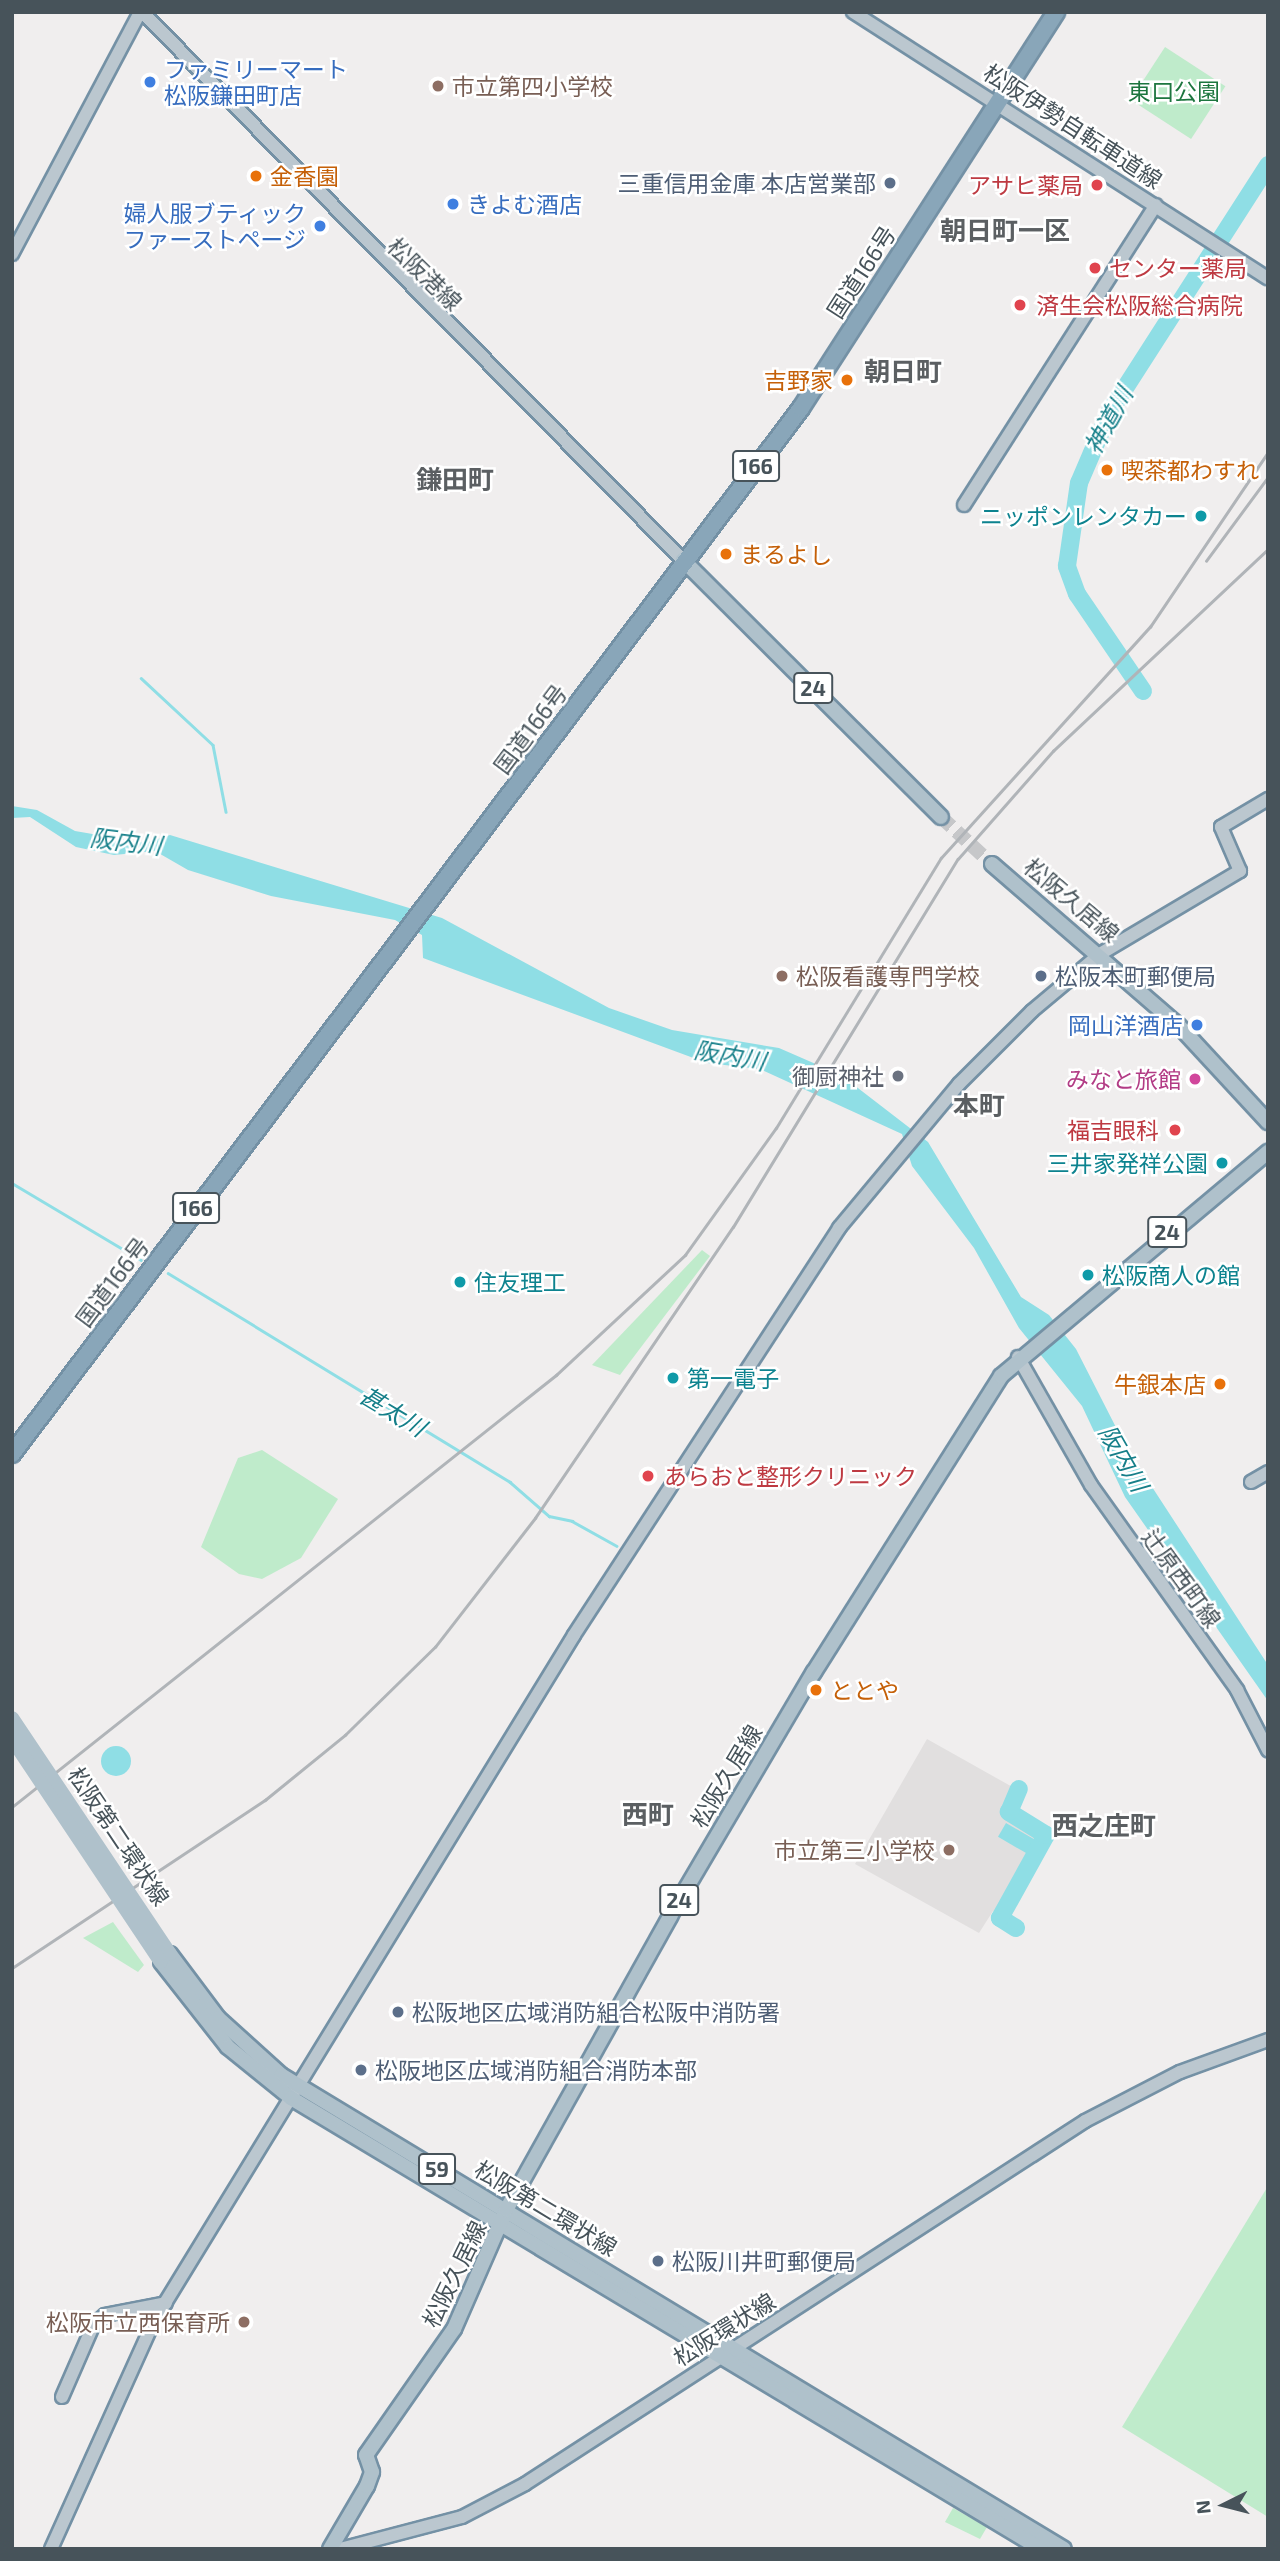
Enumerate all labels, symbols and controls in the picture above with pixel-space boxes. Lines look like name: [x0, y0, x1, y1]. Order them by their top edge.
place label: ファミリーマート 松阪鎌田町店: [164, 55, 348, 109]
street label: 松阪伊勢自転車道線: [979, 58, 1167, 194]
place label: 市立第四小学校: [452, 72, 613, 100]
marker: ファミリーマート 松阪鎌田町店: [142, 74, 158, 90]
park label: 東口公園: [1128, 77, 1220, 105]
marker: 市立第四小学校: [430, 78, 446, 94]
place label: 金香園: [270, 162, 339, 190]
marker: 金香園: [248, 168, 264, 184]
place label: 三重信用金庫 本店営業部: [618, 169, 876, 197]
place label: アサヒ薬局: [968, 171, 1083, 199]
marker: 三重信用金庫 本店営業部: [882, 175, 898, 191]
marker: アサヒ薬局: [1089, 177, 1105, 193]
place label: きよむ酒店: [467, 190, 582, 218]
marker: きよむ酒店: [445, 196, 461, 212]
place label: 婦人服ブティック ファーストページ: [122, 199, 306, 253]
district label: 朝日町一区: [940, 214, 1070, 246]
marker: 婦人服ブティック ファーストページ: [312, 218, 328, 234]
street label: 国道166号: [821, 221, 901, 323]
street label: 松阪港線: [382, 232, 468, 316]
place label: センター薬局: [1109, 254, 1247, 282]
marker: センター薬局: [1087, 260, 1103, 276]
place label: 済生会松阪総合病院: [1036, 291, 1243, 319]
marker: 済生会松阪総合病院: [1010, 295, 1030, 315]
district label: 朝日町: [864, 355, 942, 387]
place label: 吉野家: [764, 366, 833, 394]
marker: 吉野家: [839, 372, 855, 388]
water label: 神道川: [1078, 382, 1138, 458]
road number: 166: [732, 448, 780, 484]
place label: 喫茶都わすれ: [1121, 456, 1259, 484]
marker: 喫茶都わすれ: [1099, 462, 1115, 478]
district label: 鎌田町: [416, 463, 494, 495]
place label: ニッポンレンタカー: [980, 502, 1187, 530]
marker: ニッポンレンタカー: [1193, 508, 1209, 524]
place label: まるよし: [740, 540, 832, 568]
marker: まるよし: [718, 546, 734, 562]
road number: 24: [792, 670, 834, 706]
street label: 国道166号: [488, 679, 572, 779]
water label: 阪内川: [89, 822, 163, 860]
street label: 松阪久居線: [1019, 852, 1125, 948]
place label: 松阪看護専門学校: [796, 962, 980, 990]
place label: 松阪本町郵便局: [1055, 962, 1216, 990]
marker: 松阪看護専門学校: [774, 968, 790, 984]
marker: 松阪本町郵便局: [1033, 968, 1049, 984]
place label: 岡山洋酒店: [1068, 1011, 1183, 1039]
marker: 岡山洋酒店: [1189, 1017, 1205, 1033]
water label: 阪内川: [692, 1035, 768, 1075]
place label: 御厨神社: [792, 1062, 884, 1090]
place label: みなと旅館: [1066, 1065, 1181, 1093]
marker: 御厨神社: [890, 1068, 906, 1084]
marker: みなと旅館: [1187, 1071, 1203, 1087]
district label: 本町: [953, 1089, 1005, 1121]
place label: 福吉眼科: [1067, 1116, 1159, 1144]
marker: 福吉眼科: [1165, 1120, 1185, 1140]
place label: 三井家発祥公園: [1047, 1149, 1208, 1177]
marker: 三井家発祥公園: [1214, 1155, 1230, 1171]
road number: 166: [172, 1190, 220, 1226]
road number: 24: [1146, 1214, 1188, 1250]
street label: 国道166号: [70, 1232, 154, 1332]
place label: 松阪商人の館: [1102, 1261, 1240, 1289]
marker: 松阪商人の館: [1080, 1267, 1096, 1283]
place label: 住友理工: [474, 1268, 566, 1296]
marker: 住友理工: [452, 1274, 468, 1290]
place label: 第一電子: [687, 1364, 779, 1392]
marker: 第一電子: [665, 1370, 681, 1386]
place label: 牛銀本店: [1114, 1370, 1206, 1398]
marker: 牛銀本店: [1212, 1376, 1228, 1392]
water label: 甚太川: [355, 1380, 431, 1442]
water label: 阪内川: [1094, 1420, 1154, 1496]
place label: あらおと整形クリニック: [664, 1462, 917, 1490]
marker: あらおと整形クリニック: [638, 1466, 658, 1486]
street label: 辻原西町線: [1137, 1523, 1227, 1633]
place label: ととや: [830, 1676, 899, 1704]
marker: ととや: [808, 1682, 824, 1698]
street label: 松阪久居線: [685, 1720, 767, 1832]
street label: 松阪第二環状線: [63, 1762, 175, 1910]
district label: 西町: [622, 1798, 674, 1830]
district label: 西之庄町: [1052, 1809, 1156, 1841]
place label: 市立第三小学校: [774, 1836, 935, 1864]
marker: 市立第三小学校: [941, 1842, 957, 1858]
road number: 24: [658, 1882, 700, 1918]
place label: 松阪地区広域消防組合松阪中消防署: [412, 1998, 780, 2026]
marker: 松阪地区広域消防組合松阪中消防署: [390, 2004, 406, 2020]
place label: 松阪地区広域消防組合消防本部: [375, 2056, 697, 2084]
marker: 松阪地区広域消防組合消防本部: [353, 2062, 369, 2078]
road number: 59: [418, 2152, 456, 2186]
street label: 松阪第二環状線: [470, 2155, 622, 2261]
street label: 松阪久居線: [416, 2216, 492, 2332]
place label: 松阪川井町郵便局: [672, 2247, 856, 2275]
marker: 松阪川井町郵便局: [650, 2253, 666, 2269]
street label: 松阪環状線: [668, 2287, 780, 2371]
place label: 松阪市立西保育所: [46, 2308, 230, 2336]
marker: 松阪市立西保育所: [236, 2314, 252, 2330]
north arrow: [1189, 2470, 1259, 2540]
text: N: [1190, 2499, 1215, 2515]

